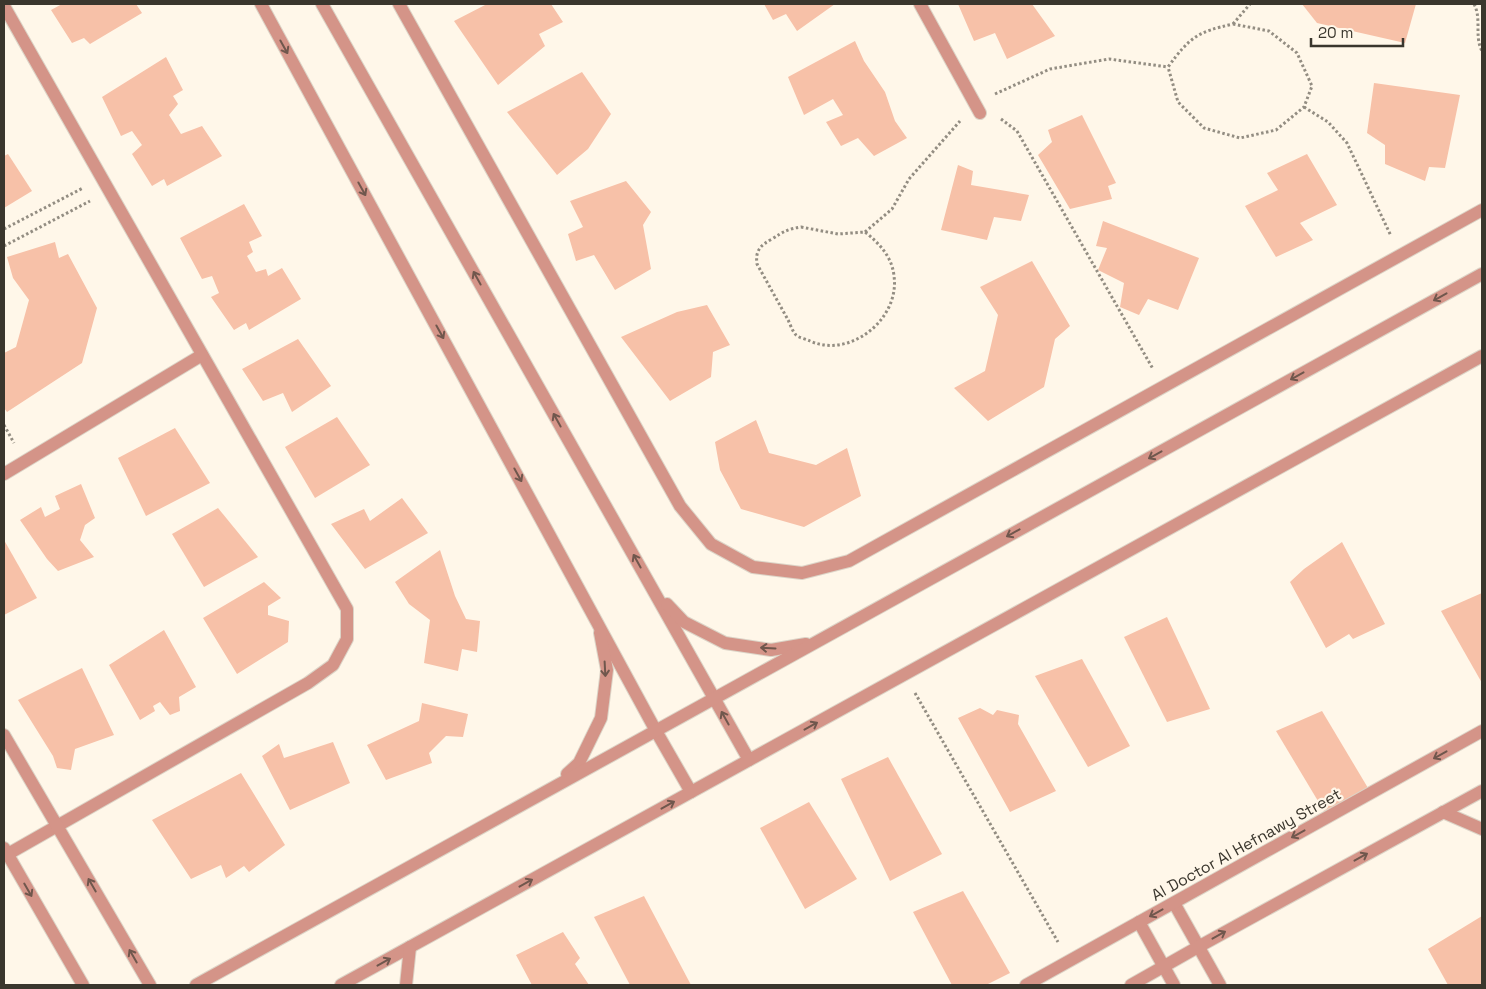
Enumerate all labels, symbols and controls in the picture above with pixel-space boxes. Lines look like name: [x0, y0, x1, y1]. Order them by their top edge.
scale bar: [1311, 15, 1404, 47]
text: 20 m: [1318, 23, 1353, 42]
one-way arrow: [280, 39, 290, 53]
one-way arrow: [357, 182, 367, 197]
one-way arrow: [472, 271, 482, 286]
one-way arrow: [1432, 292, 1447, 302]
one-way arrow: [436, 324, 445, 339]
one-way arrow: [1290, 371, 1305, 381]
one-way arrow: [552, 412, 562, 427]
one-way arrow: [1149, 450, 1163, 460]
one-way arrow: [513, 467, 523, 481]
one-way arrow: [1006, 529, 1021, 538]
one-way arrow: [632, 554, 641, 569]
one-way arrow: [760, 644, 776, 653]
one-way arrow: [601, 660, 610, 676]
one-way arrow: [720, 711, 730, 725]
one-way arrow: [803, 721, 817, 731]
one-way arrow: [1433, 750, 1447, 760]
street label: Al Doctor Al Hefnawy Street: [1148, 783, 1345, 906]
one-way arrow: [661, 800, 676, 810]
one-way arrow: [1290, 829, 1305, 839]
one-way arrow: [1354, 852, 1369, 862]
one-way arrow: [518, 878, 533, 888]
one-way arrow: [86, 879, 96, 893]
one-way arrow: [24, 882, 33, 897]
one-way arrow: [1148, 908, 1163, 918]
one-way arrow: [1211, 930, 1226, 939]
one-way arrow: [128, 950, 138, 964]
one-way arrow: [376, 957, 391, 967]

